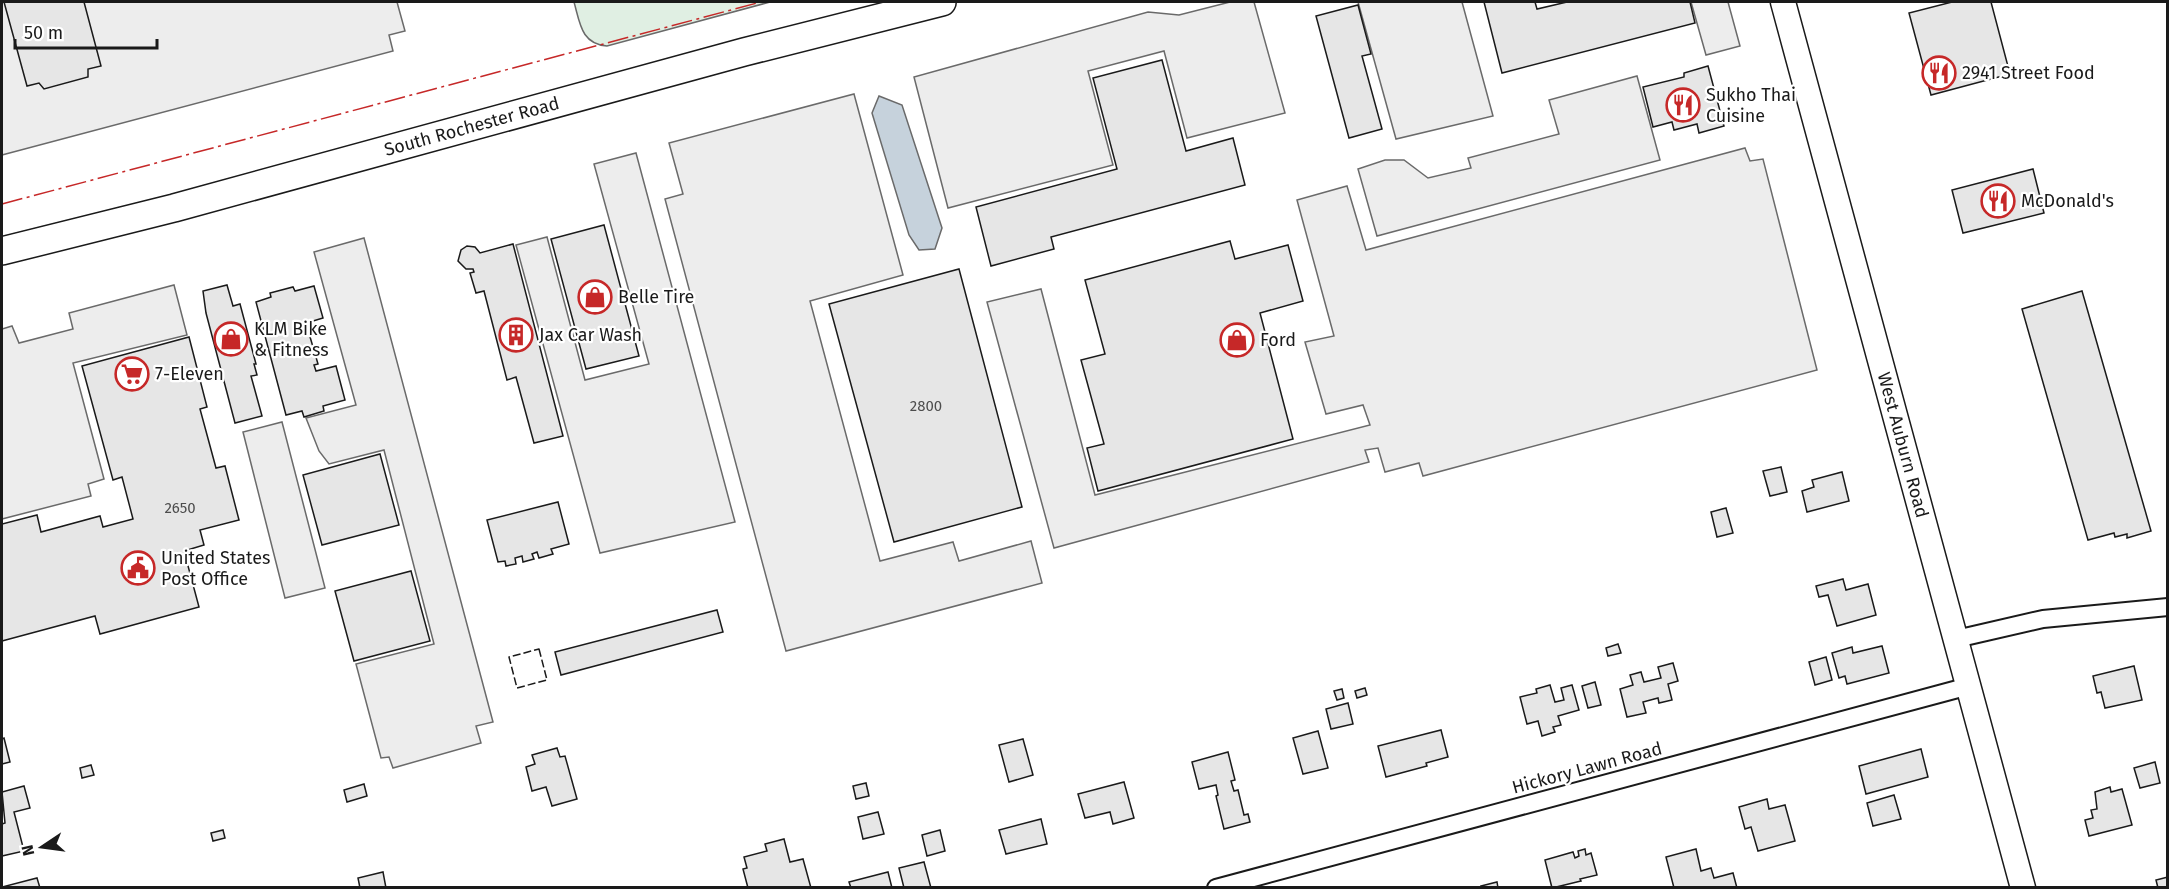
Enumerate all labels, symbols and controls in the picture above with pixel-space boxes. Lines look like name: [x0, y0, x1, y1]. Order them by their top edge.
scale bar: [15, 12, 158, 50]
text: 50 m: [24, 22, 63, 44]
restaurant icon: 2941 Street Food: [1921, 55, 1957, 91]
place label: 2941 Street Food: [1962, 62, 2095, 84]
place label: Sukho Thai Cuisine: [1706, 84, 1796, 127]
restaurant icon: Sukho Thai Cuisine: [1665, 87, 1701, 123]
street label: South Rochester Road: [382, 92, 562, 161]
restaurant icon: McDonald's: [1980, 183, 2016, 219]
place label: McDonald's: [2021, 190, 2114, 212]
shop icon: Belle Tire: [577, 279, 613, 315]
place label: Belle Tire: [618, 286, 694, 308]
building icon: Jax Car Wash: [498, 317, 534, 353]
place label: KLM Bike & Fitness: [254, 318, 329, 361]
shop icon: KLM Bike & Fitness: [213, 321, 249, 357]
shop icon: Ford: [1219, 322, 1255, 358]
place label: Jax Car Wash: [539, 324, 642, 346]
place label: Ford: [1260, 329, 1296, 351]
supermarket icon: 7-Eleven: [114, 356, 150, 392]
place label: 7-Eleven: [155, 363, 224, 385]
street label: West Auburn Road: [1873, 370, 1933, 520]
house number: 2800: [910, 397, 942, 415]
house number: 2650: [164, 499, 196, 517]
place label: United States Post Office: [161, 547, 271, 590]
public building icon: United States Post Office: [120, 550, 156, 586]
street label: Hickory Lawn Road: [1510, 737, 1664, 799]
north arrow: [12, 817, 72, 877]
text: N: [17, 843, 38, 858]

